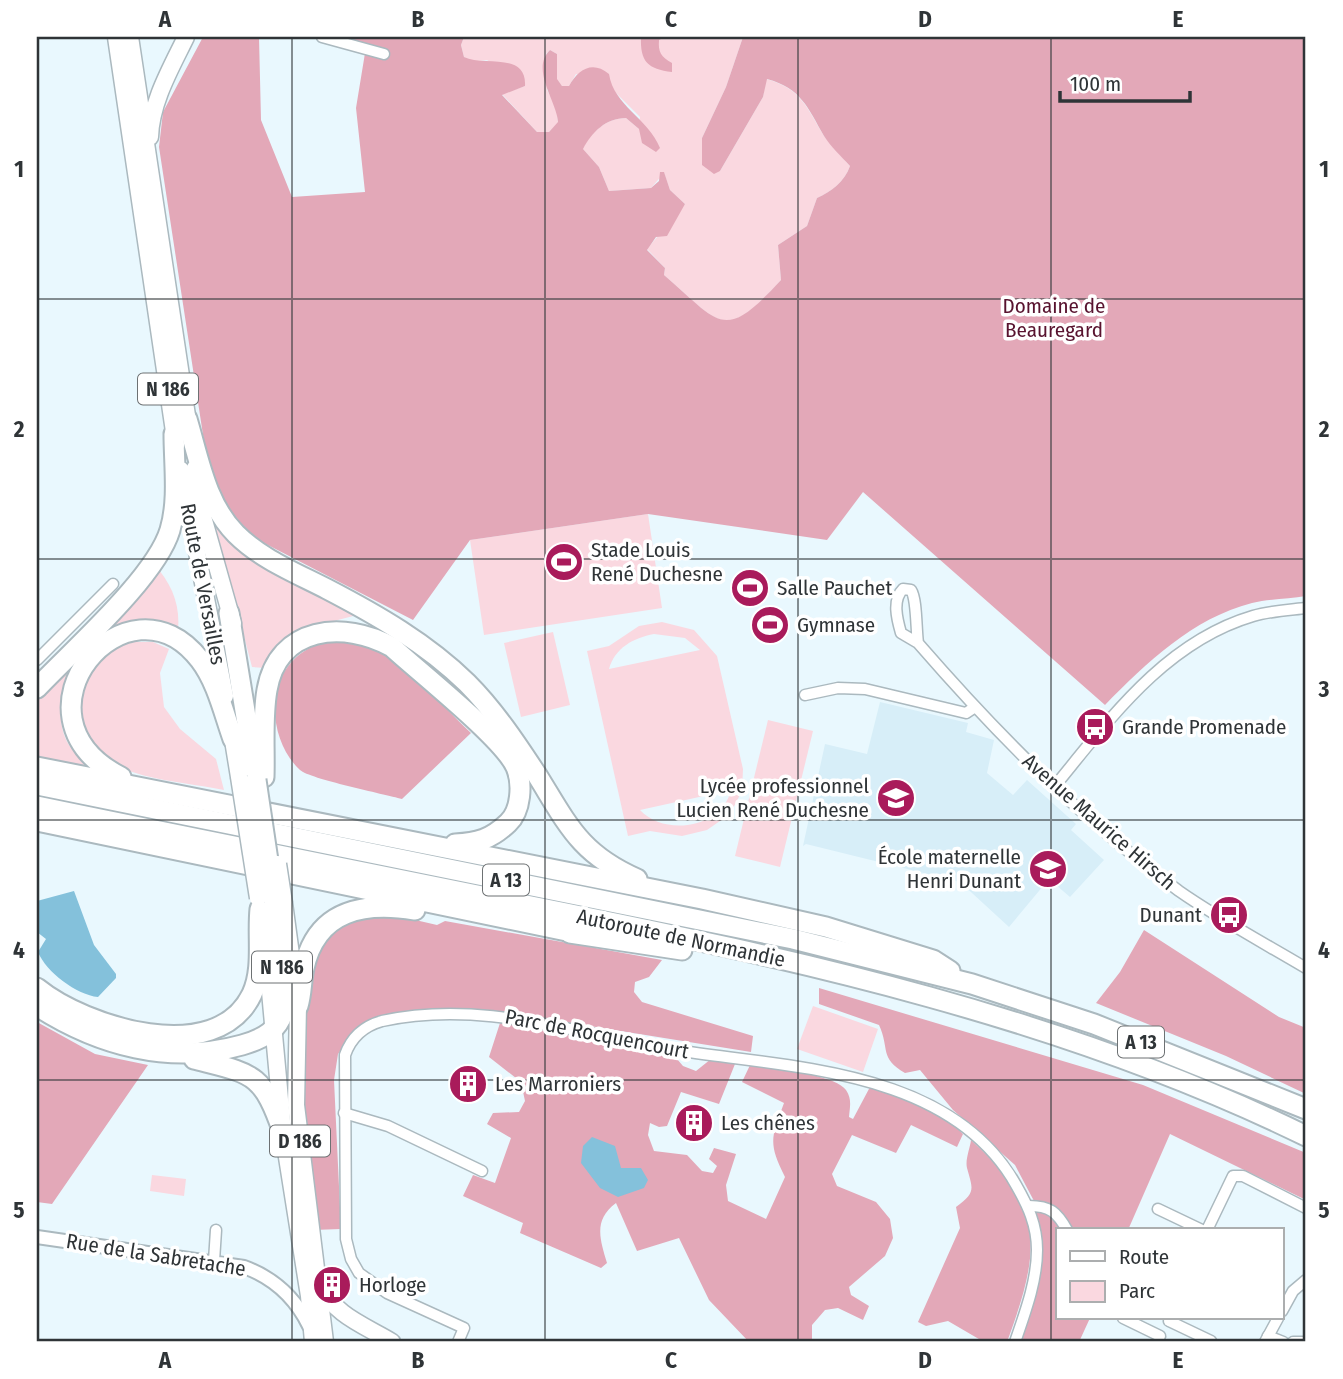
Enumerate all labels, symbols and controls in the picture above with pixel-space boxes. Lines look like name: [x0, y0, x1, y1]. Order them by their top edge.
text: A: [158, 5, 172, 33]
text: B: [412, 5, 425, 33]
text: C: [665, 5, 677, 33]
text: D: [918, 5, 932, 33]
text: E: [1173, 5, 1184, 33]
scale bar: [1060, 60, 1189, 104]
text: 100 m: [1070, 71, 1121, 97]
text: 1: [14, 155, 24, 183]
text: 1: [1319, 155, 1329, 183]
park label: Domaine de Beauregard: [1003, 293, 1105, 343]
road number: N 186: [138, 374, 198, 404]
text: 2: [13, 415, 25, 443]
text: 2: [1318, 415, 1330, 443]
street label: Route de Versailles: [175, 501, 231, 667]
place label: Stade Louis René Duchesne: [591, 537, 723, 587]
sports icon: Stade Louis René Duchesne: [543, 541, 585, 583]
sports icon: Salle Pauchet: [729, 567, 771, 609]
place label: Salle Pauchet: [777, 575, 892, 601]
sports icon: Gymnase: [749, 604, 791, 646]
place label: Gymnase: [797, 612, 875, 638]
text: 3: [13, 675, 25, 703]
text: 3: [1318, 675, 1330, 703]
bus stop icon: Grande Promenade: [1074, 706, 1116, 748]
place label: Grande Promenade: [1122, 714, 1287, 740]
street label: Avenue Maurice Hirsch: [1017, 748, 1181, 896]
place label: Lycée professionnel Lucien René Duchesne: [676, 773, 869, 823]
school or university icon: Lycée professionnel Lucien René Duchesne: [875, 777, 917, 819]
place label: École maternelle Henri Dunant: [878, 844, 1021, 894]
school or university icon: École maternelle Henri Dunant: [1027, 848, 1069, 890]
road number: A 13: [483, 864, 529, 895]
bus stop icon: Dunant: [1208, 894, 1250, 936]
place label: Dunant: [1140, 902, 1202, 928]
street label: Autoroute de Normandie: [574, 903, 788, 973]
text: 4: [13, 936, 25, 964]
text: 4: [1318, 936, 1330, 964]
road number: N 186: [252, 951, 312, 982]
street label: Parc de Rocquencourt: [503, 1003, 691, 1065]
road number: A 13: [1118, 1026, 1164, 1058]
building icon: Les Marroniers: [447, 1063, 489, 1105]
place label: Les Marroniers: [495, 1071, 621, 1097]
building icon: Les chênes: [673, 1102, 715, 1144]
place label: Les chênes: [721, 1110, 815, 1136]
road number: D 186: [270, 1126, 330, 1156]
text: 5: [13, 1196, 25, 1224]
text: 5: [1318, 1196, 1330, 1224]
street label: Rue de la Sabretache: [64, 1228, 248, 1282]
legend: [1056, 1228, 1284, 1320]
text: Route: [1119, 1244, 1169, 1270]
building icon: Horloge: [311, 1264, 353, 1306]
place label: Horloge: [359, 1272, 427, 1298]
text: Parc: [1119, 1278, 1155, 1304]
text: A: [158, 1346, 172, 1374]
text: B: [412, 1346, 425, 1374]
text: C: [665, 1346, 677, 1374]
text: D: [918, 1346, 932, 1374]
text: E: [1173, 1346, 1184, 1374]

